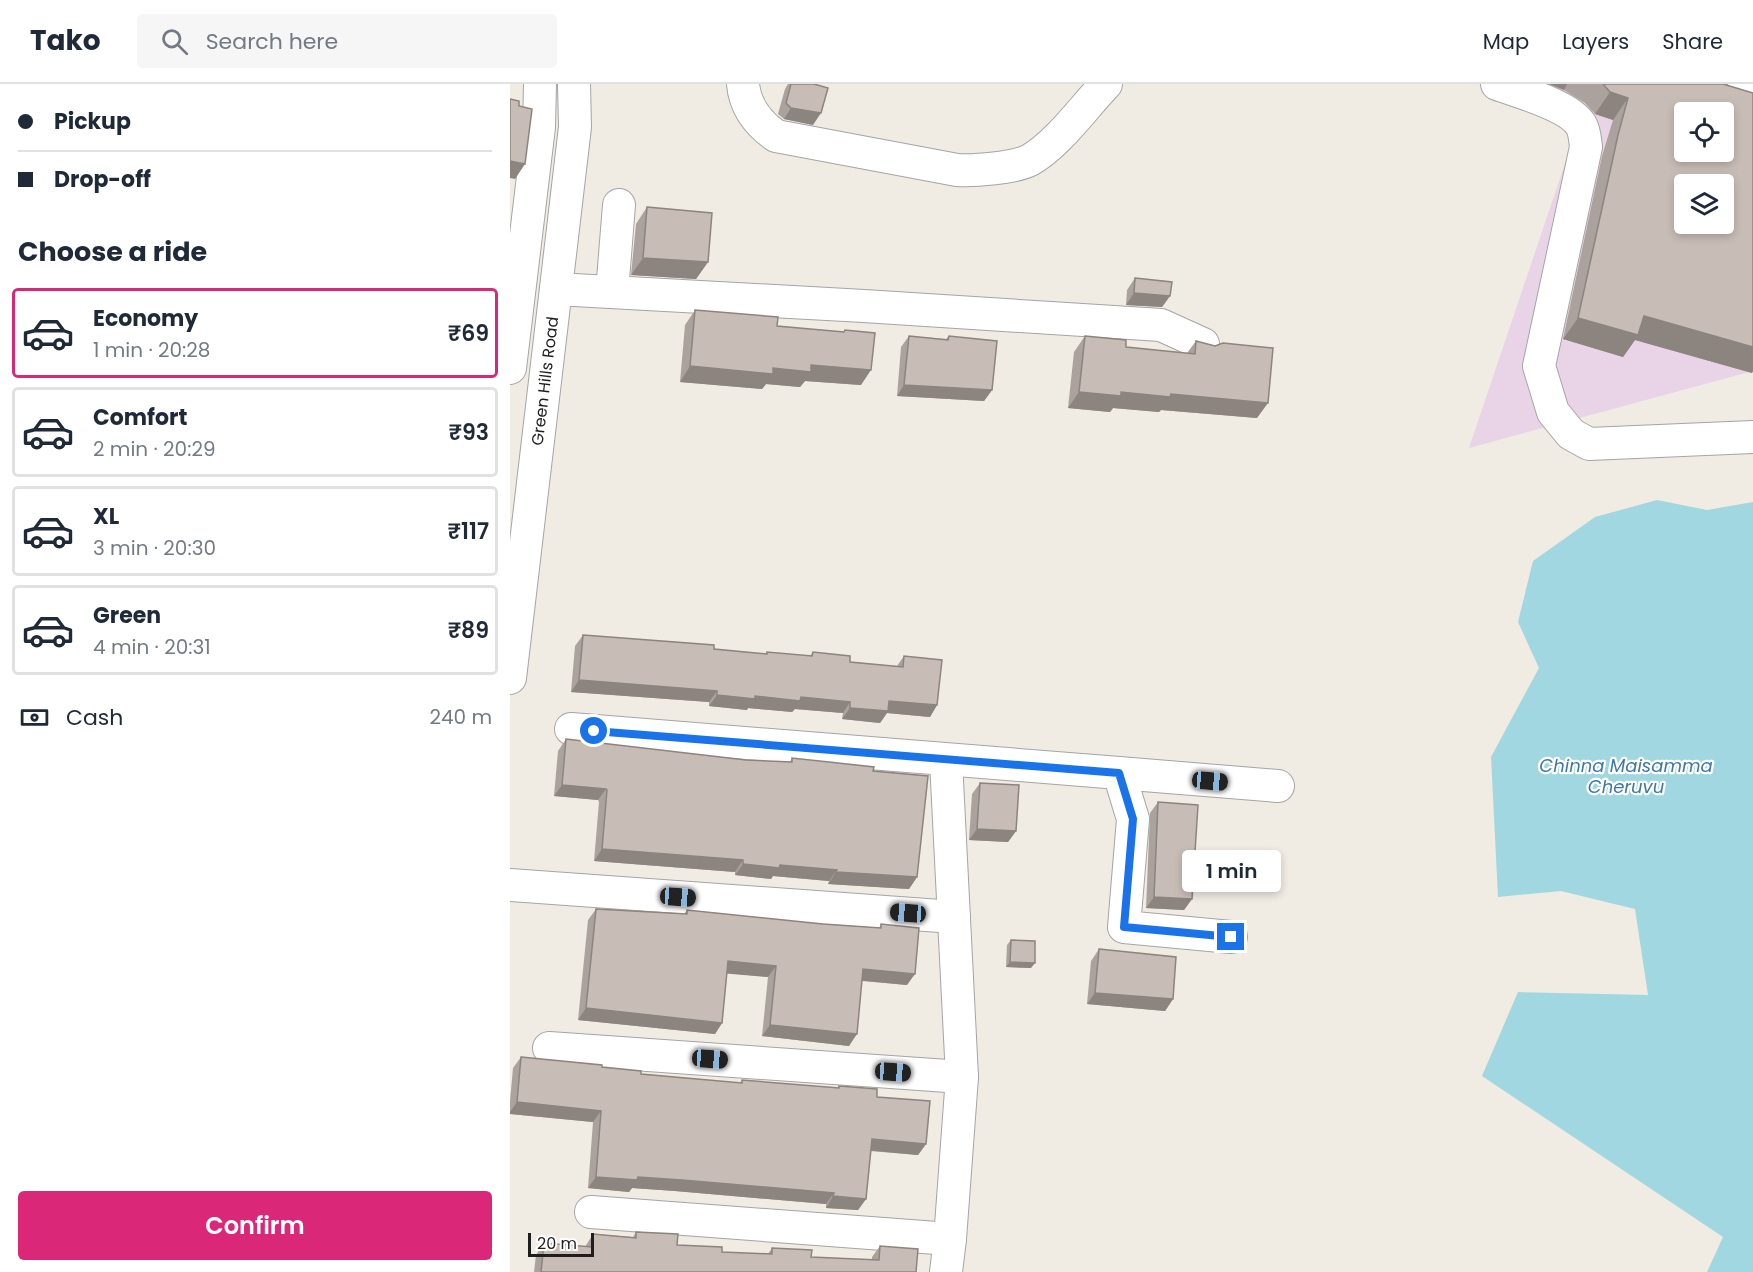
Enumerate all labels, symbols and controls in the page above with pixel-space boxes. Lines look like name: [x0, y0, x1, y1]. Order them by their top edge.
search box: [137, 14, 557, 68]
text: Tako: [30, 21, 101, 60]
icon: search: [158, 25, 191, 58]
text: Search here: [206, 26, 338, 57]
text: Map: [1483, 27, 1529, 56]
text: Layers: [1562, 27, 1629, 56]
text: Share: [1662, 27, 1723, 56]
map controls: [1674, 102, 1734, 234]
button: locate: [1674, 102, 1734, 162]
text: Pickup: [54, 106, 131, 137]
text: Drop-off: [54, 164, 151, 195]
button: layers: [1674, 174, 1734, 234]
text: Choose a ride: [18, 233, 207, 270]
text: Economy: [93, 303, 198, 334]
icon: car: [21, 306, 75, 360]
street label: Green Hills Road: [526, 315, 564, 447]
text: ₹69: [448, 318, 489, 349]
text: 1 min · 20:28: [93, 336, 210, 364]
text: Comfort: [93, 402, 187, 433]
icon: car: [21, 405, 75, 459]
text: ₹93: [449, 417, 489, 448]
text: 2 min · 20:29: [93, 435, 216, 463]
text: XL: [93, 501, 119, 532]
icon: car: [21, 504, 75, 558]
text: ₹117: [448, 516, 489, 547]
text: 3 min · 20:30: [93, 534, 216, 562]
text: Green: [93, 600, 161, 631]
icon: car: [21, 603, 75, 657]
text: ₹89: [448, 615, 489, 646]
text: 4 min · 20:31: [93, 633, 211, 661]
icon: cash: [18, 701, 51, 734]
text: Cash: [66, 702, 123, 733]
text: 240 m: [429, 703, 492, 731]
route start: [580, 717, 607, 744]
water label: Chinna Maisamma Cheruvu: [1539, 753, 1713, 799]
car: [1191, 770, 1229, 792]
callout: 1 min: [1182, 850, 1281, 892]
text: 1 min: [1206, 857, 1257, 885]
car: [659, 887, 697, 907]
car: [889, 903, 927, 923]
route end: [1217, 923, 1244, 950]
car: [691, 1049, 729, 1069]
car: [874, 1062, 912, 1082]
button: Confirm: [18, 1191, 492, 1260]
scale bar: [528, 1230, 594, 1258]
text: 20 m: [537, 1232, 577, 1255]

